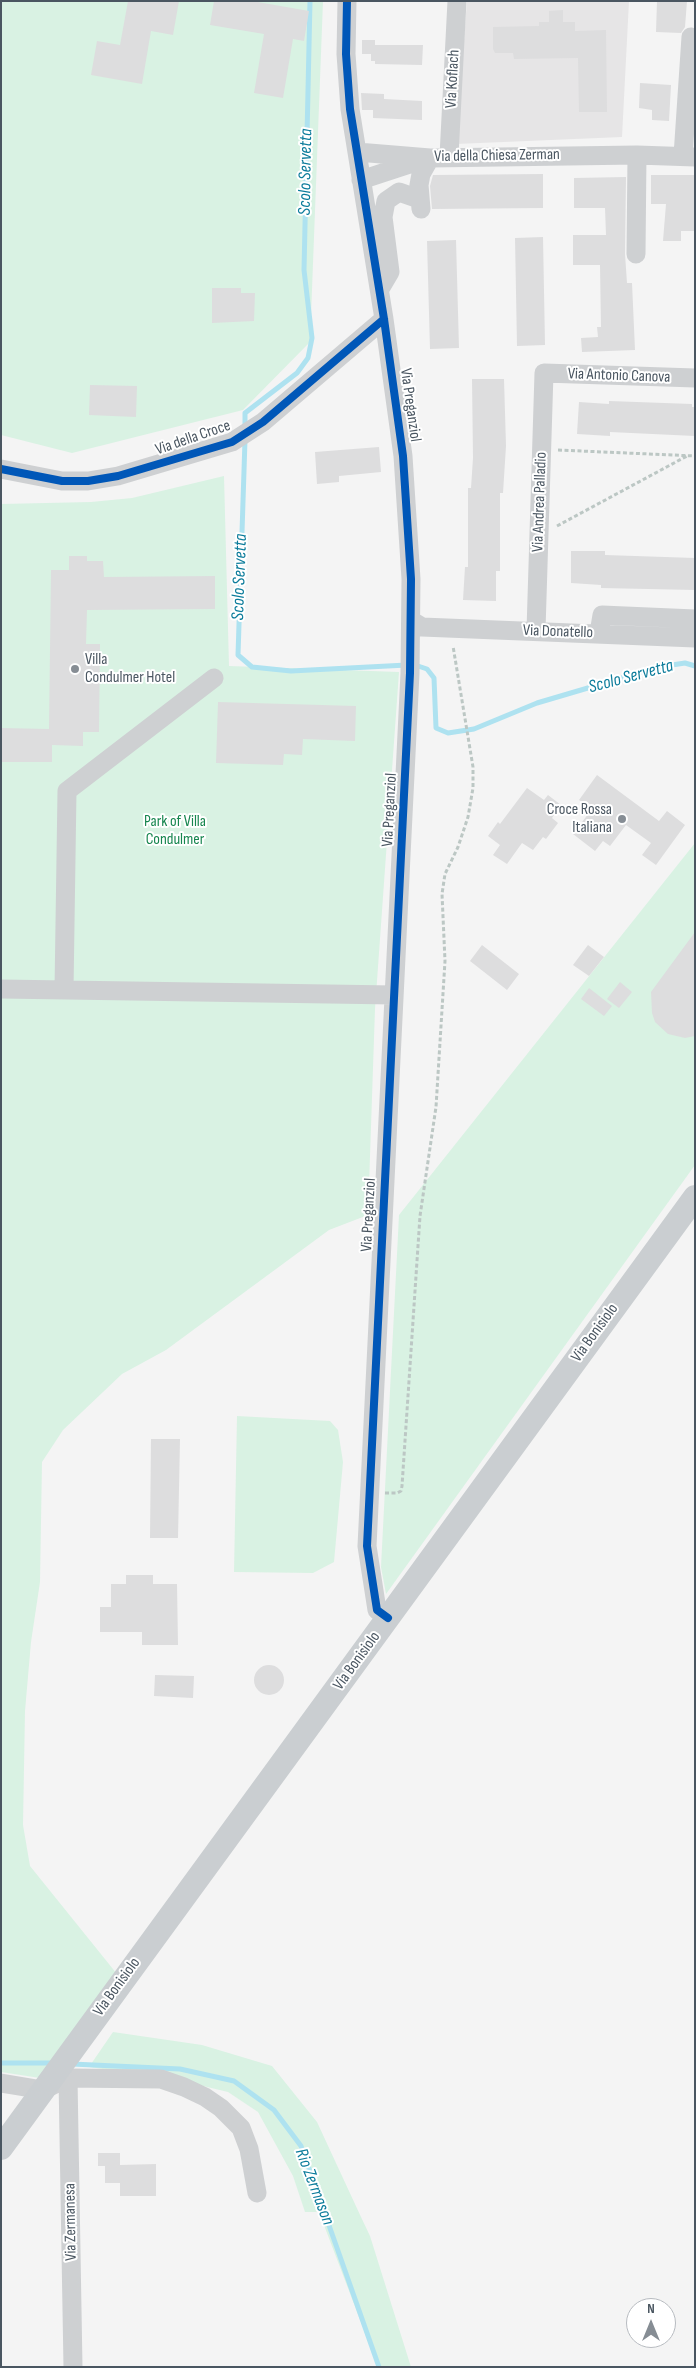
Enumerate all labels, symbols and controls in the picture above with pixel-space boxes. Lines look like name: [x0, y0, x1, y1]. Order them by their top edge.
street label: Via Koflach: [442, 49, 464, 109]
water label: Scolo Servetta: [294, 128, 318, 216]
street label: Via della Chiesa Zerman: [434, 145, 560, 167]
street label: Via Antonio Canova: [567, 365, 671, 387]
street label: Via Preganziol: [395, 367, 425, 443]
street label: Via della Croce: [153, 416, 233, 460]
street label: Via Andrea Palladio: [529, 452, 551, 552]
water label: Scolo Servetta: [228, 533, 252, 621]
street label: Via Donatello: [523, 621, 593, 643]
place label: Villa Condulmer Hotel: [85, 650, 175, 688]
water label: Scolo Servetta: [586, 655, 676, 699]
marker: Villa Condulmer Hotel: [69, 663, 81, 675]
street label: Via Preganziol: [378, 773, 402, 847]
place label: Croce Rossa Italiana: [547, 800, 612, 838]
park label: Park of Villa Condulmer: [144, 812, 206, 850]
marker: Croce Rossa Italiana: [616, 813, 628, 825]
street label: Via Preganziol: [357, 1178, 381, 1252]
street label: Via Bonisiolo: [567, 1300, 623, 1366]
street label: Via Bonisiolo: [329, 1628, 385, 1694]
street label: Via Bonisiolo: [89, 1954, 145, 2020]
water label: Rio Zermason: [290, 2146, 338, 2228]
street label: Via Zermanesa: [61, 2183, 81, 2261]
north arrow: [626, 2298, 676, 2348]
text: N: [647, 2300, 655, 2317]

